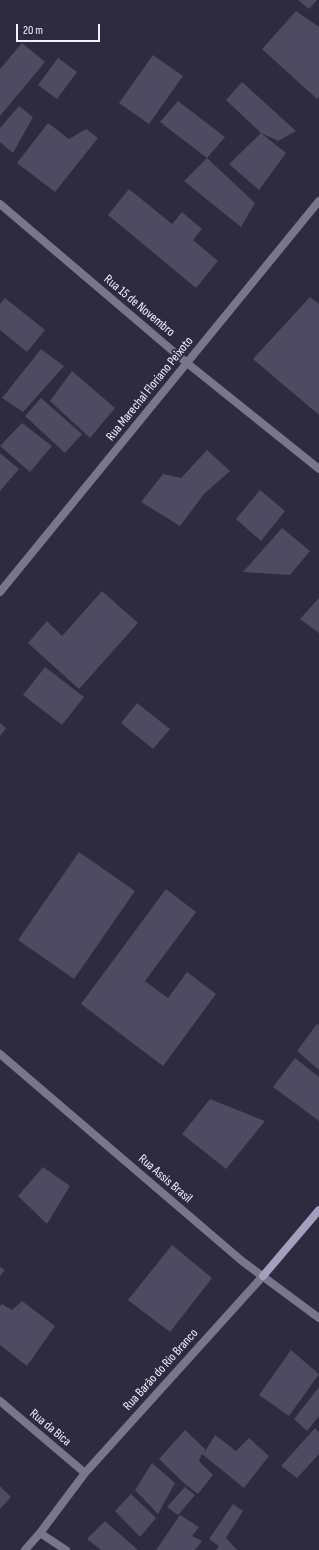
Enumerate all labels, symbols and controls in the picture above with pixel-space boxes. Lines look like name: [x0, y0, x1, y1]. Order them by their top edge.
scale bar: [18, 16, 102, 42]
text: 20 m: [23, 23, 43, 38]
street label: Rua 15 de Novembro: [100, 272, 178, 340]
street label: Rua Marechal Floriano Peixoto: [103, 334, 197, 444]
street label: Rua Assis Brasil: [135, 1151, 195, 1207]
street label: Rua Barão do Rio Branco: [120, 1326, 202, 1414]
street label: Rua da Bica: [26, 1406, 74, 1450]

